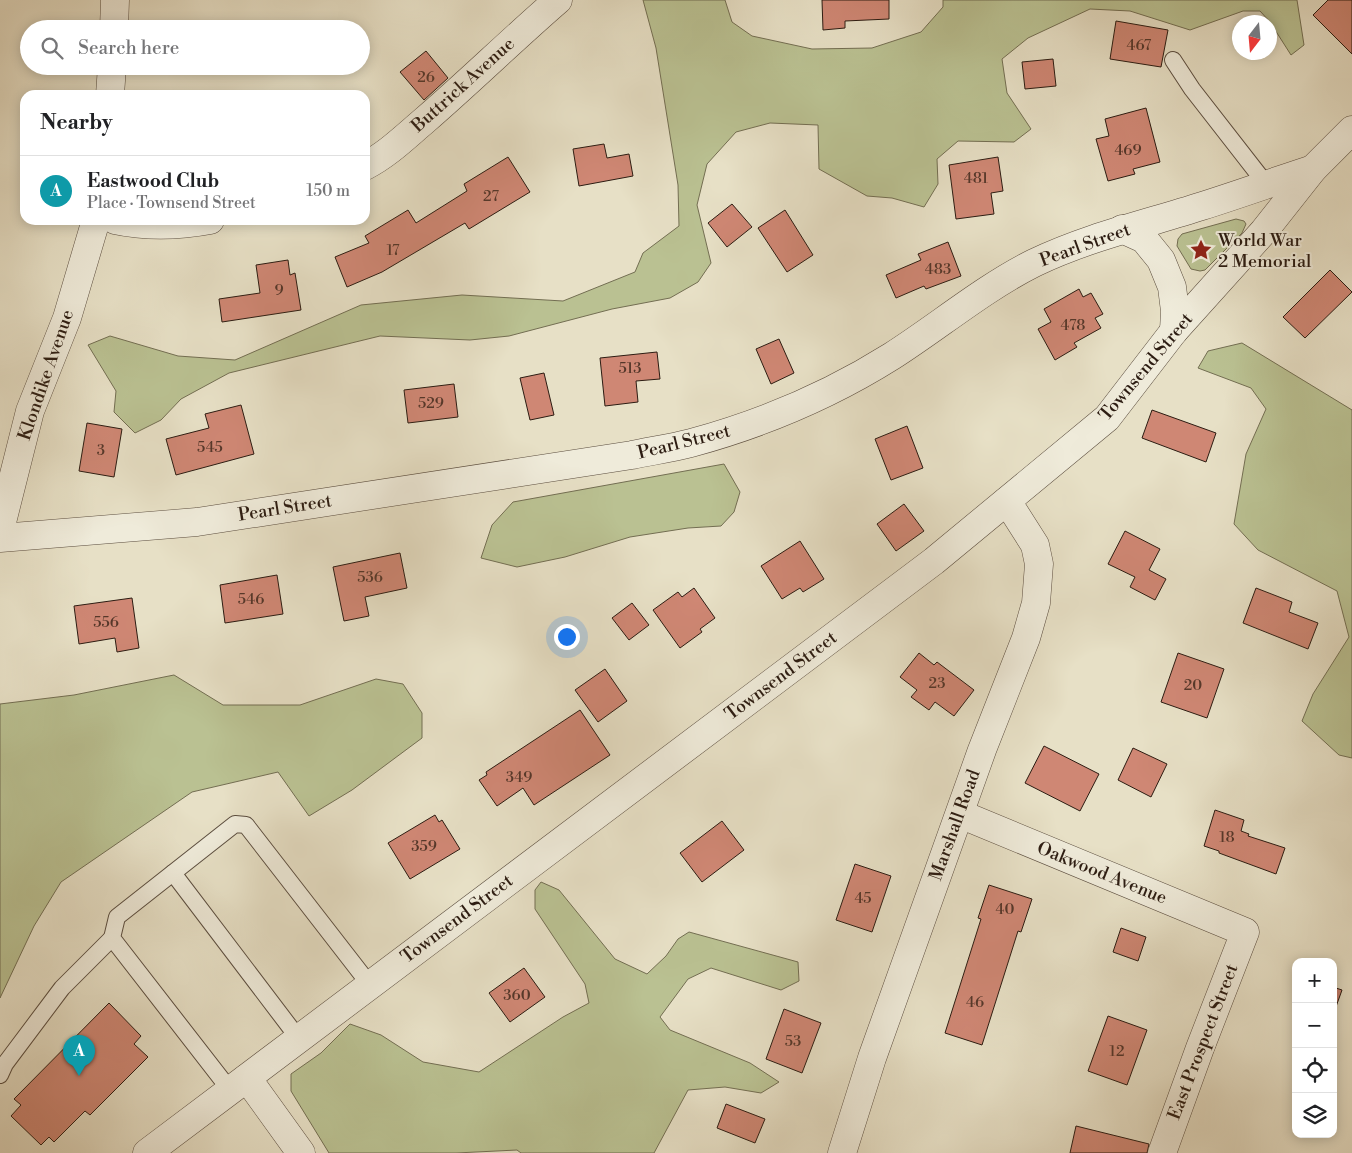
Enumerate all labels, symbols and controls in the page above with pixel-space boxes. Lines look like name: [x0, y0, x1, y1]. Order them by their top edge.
north arrow: [1232, 15, 1277, 60]
search box: [20, 20, 370, 75]
street label: Buttrick Avenue: [406, 33, 519, 138]
icon: search: [38, 34, 66, 62]
text: Search here: [78, 36, 179, 60]
house number: 467: [1127, 36, 1152, 55]
house number: 26: [417, 68, 435, 87]
text: Nearby: [40, 110, 113, 136]
house number: 469: [1114, 141, 1142, 160]
text: Eastwood Club: [87, 169, 219, 193]
house number: 481: [964, 169, 989, 188]
text: A: [50, 181, 62, 201]
text: 150 m: [306, 181, 350, 201]
house number: 27: [483, 187, 499, 206]
text: Place · Townsend Street: [87, 193, 256, 213]
street label: Pearl Street: [1037, 218, 1134, 272]
place label: World War 2 Memorial: [1217, 229, 1312, 273]
place icon: World War 2 Memorial: [1188, 237, 1214, 263]
house number: 17: [386, 241, 400, 260]
house number: 483: [925, 260, 951, 279]
house number: 9: [274, 281, 284, 300]
street label: Klondike Avenue: [13, 307, 79, 443]
street label: Townsend Street: [1094, 308, 1198, 426]
house number: 478: [1061, 316, 1085, 335]
house number: 513: [618, 359, 642, 378]
house number: 529: [418, 394, 444, 413]
street label: Pearl Street: [635, 419, 733, 465]
house number: 545: [197, 438, 223, 457]
house number: 3: [97, 441, 105, 460]
street label: Pearl Street: [236, 489, 334, 527]
house number: 536: [357, 568, 383, 587]
house number: 546: [238, 590, 264, 609]
house number: 556: [93, 613, 119, 632]
your location: [554, 624, 580, 650]
street label: Townsend Street: [720, 626, 842, 726]
house number: 23: [929, 674, 945, 693]
house number: 20: [1184, 676, 1202, 695]
street label: Marshall Road: [924, 766, 986, 884]
house number: 349: [506, 768, 532, 787]
house number: 18: [1219, 828, 1235, 847]
street label: Oakwood Avenue: [1034, 836, 1170, 910]
house number: 359: [411, 837, 437, 856]
street label: Townsend Street: [396, 869, 518, 969]
house number: 45: [854, 889, 872, 908]
house number: 40: [996, 900, 1014, 919]
map controls: [1292, 958, 1337, 1138]
button: +: [1292, 958, 1337, 1003]
street label: East Prospect Street: [1163, 960, 1244, 1123]
house number: 360: [503, 986, 531, 1005]
house number: 46: [966, 993, 984, 1012]
button: −: [1292, 1003, 1337, 1048]
house number: 53: [785, 1032, 801, 1051]
pin: A: [63, 1035, 95, 1076]
house number: 12: [1109, 1042, 1125, 1061]
button: locate: [1292, 1048, 1337, 1093]
button: layers: [1292, 1093, 1337, 1138]

